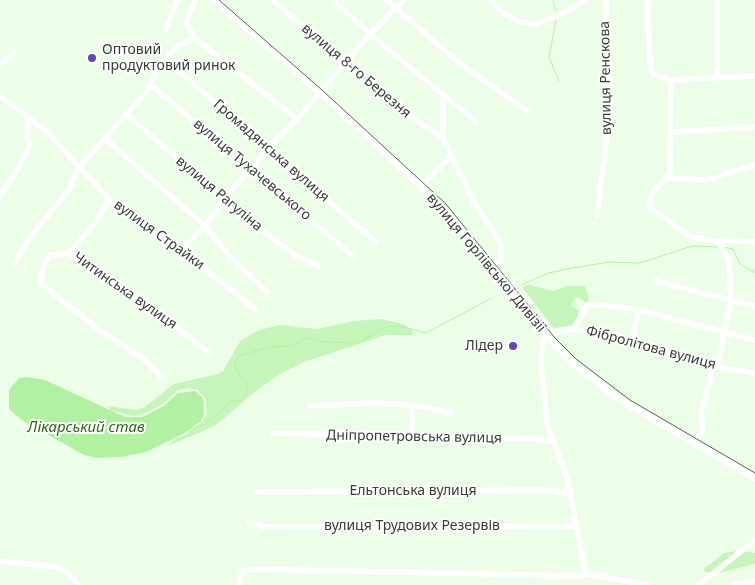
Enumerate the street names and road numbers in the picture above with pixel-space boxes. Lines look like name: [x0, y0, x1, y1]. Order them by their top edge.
street label: вулиця 8-го Березня: [298, 20, 414, 122]
street label: вулиця Ренскова: [597, 21, 615, 135]
street label: Громадянська вулиця: [210, 96, 332, 206]
street label: вулиця Тухачевського: [190, 116, 314, 224]
street label: вулиця Рагуліна: [172, 153, 266, 235]
street label: вулиця Горлівської Дивізії: [423, 190, 549, 336]
street label: вулиця Страйки: [110, 196, 208, 274]
street label: Читинська вулиця: [70, 249, 180, 333]
street label: Фібролітова вулиця: [584, 323, 718, 373]
street label: Дніпропетровська вулиця: [326, 427, 502, 447]
street label: Ельтонська вулиця: [350, 483, 476, 499]
street label: вулиця Трудових Резервів: [324, 518, 500, 534]

